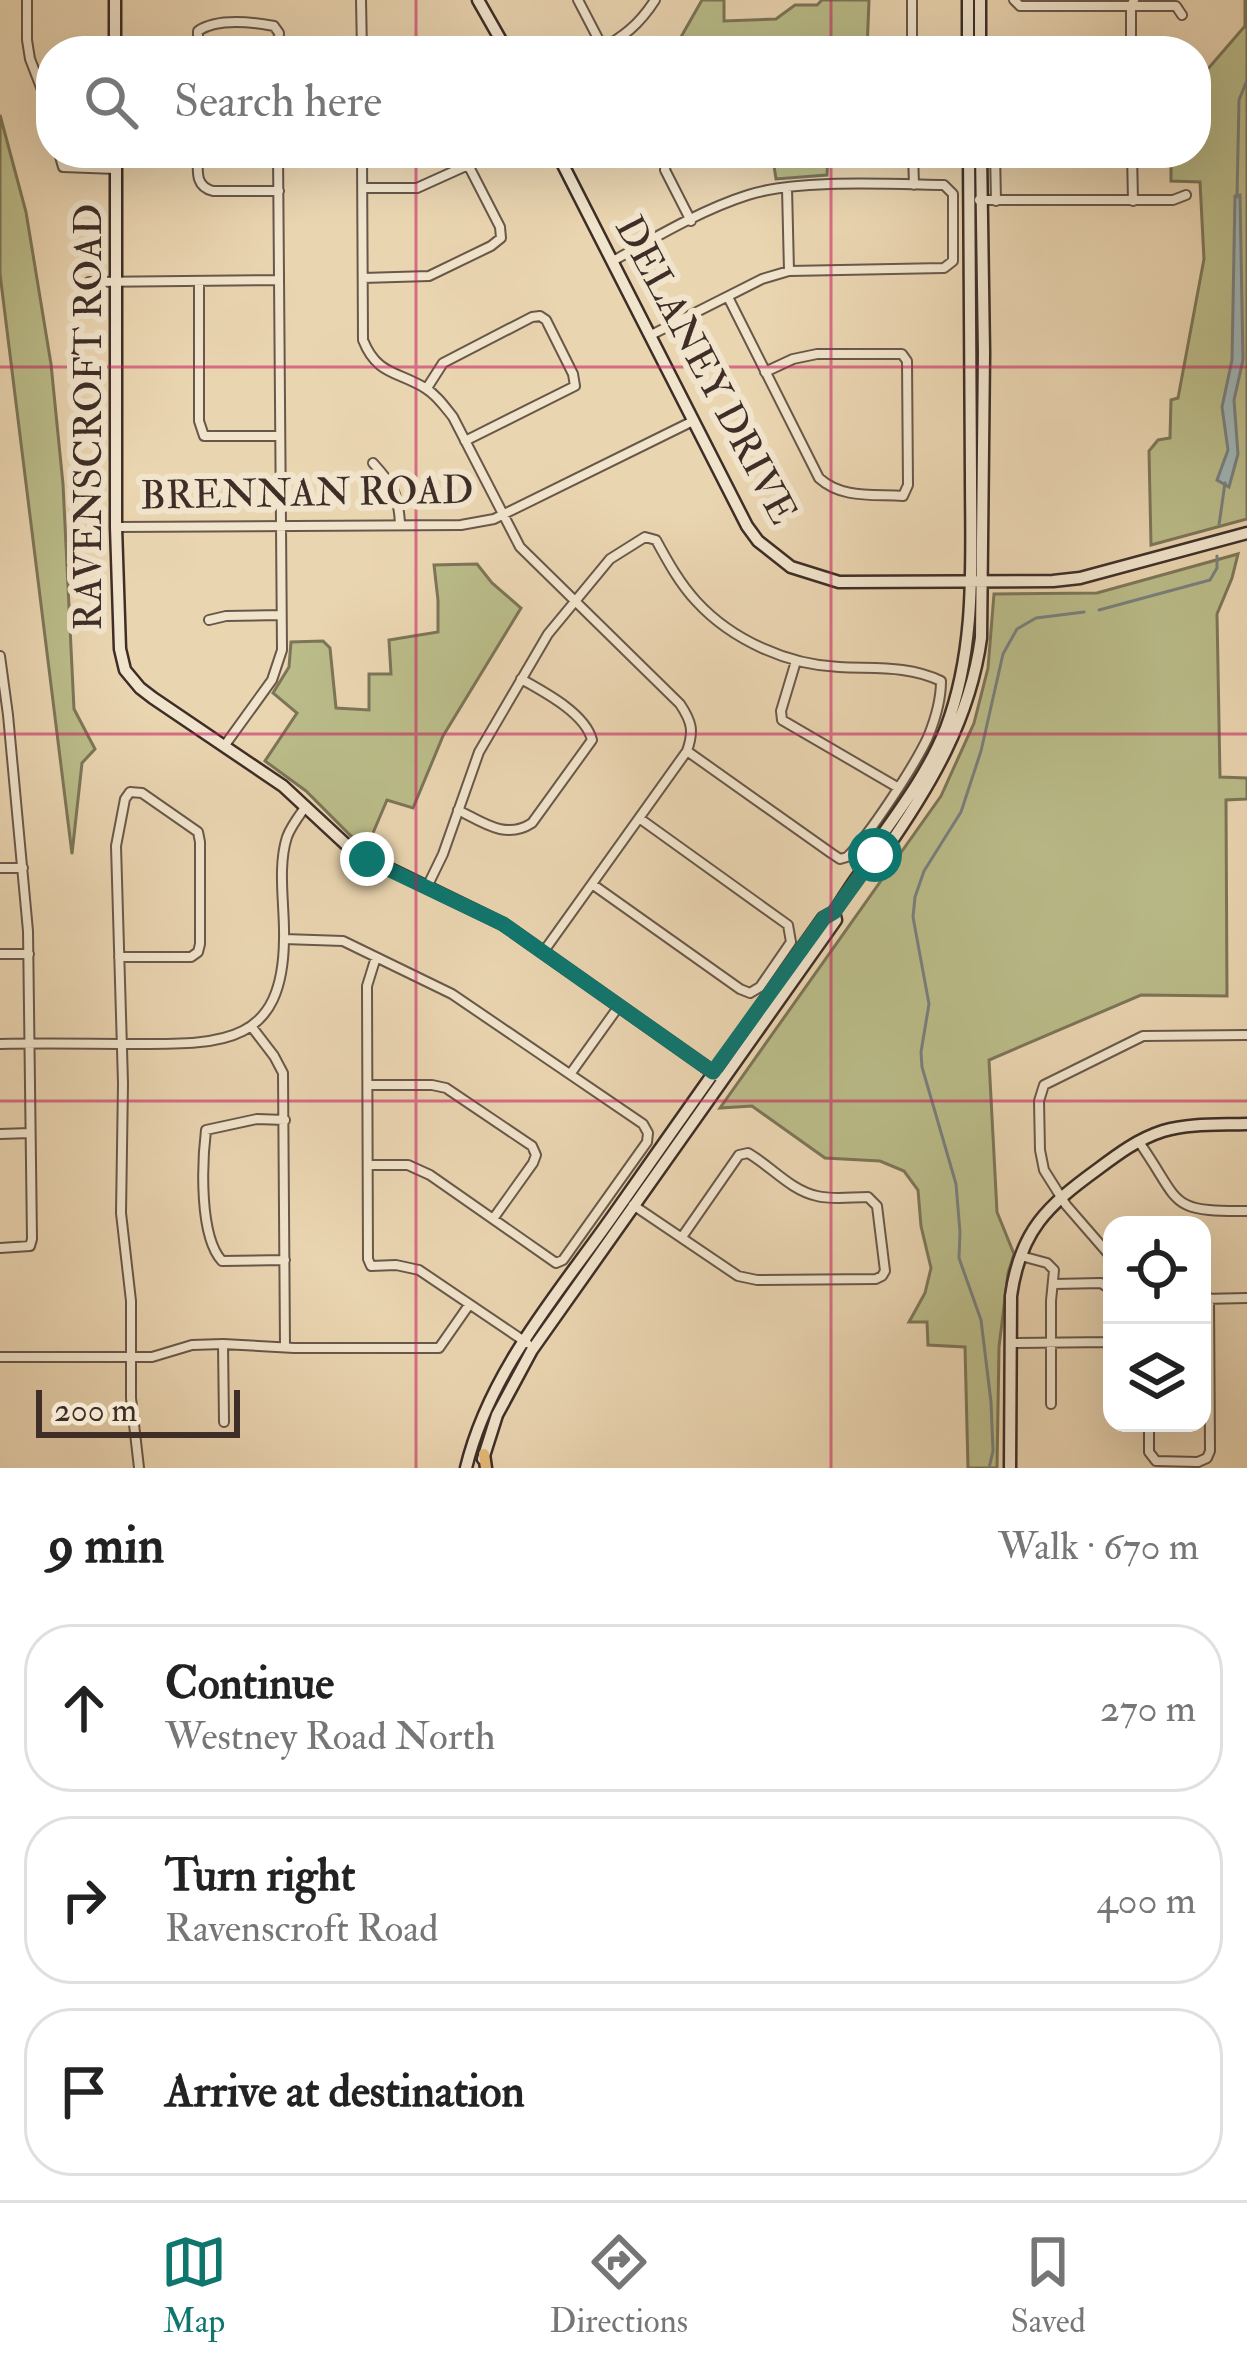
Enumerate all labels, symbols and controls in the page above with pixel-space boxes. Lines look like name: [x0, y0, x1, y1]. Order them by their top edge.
search box: [36, 36, 1211, 168]
icon: search: [78, 69, 144, 135]
text: Search here: [174, 74, 382, 130]
street label: RAVENSCROFT ROAD: [64, 204, 113, 630]
street label: DELANEY DRIVE: [604, 208, 808, 532]
street label: BRENNAN ROAD: [140, 466, 474, 520]
route start: [848, 828, 902, 882]
route end: [340, 832, 394, 886]
map controls: [1103, 1216, 1211, 1432]
button: locate: [1103, 1216, 1211, 1324]
button: layers: [1103, 1324, 1211, 1432]
scale bar: [36, 1384, 240, 1437]
text: 200 m: [54, 1390, 137, 1431]
text: 9 min: [48, 1514, 164, 1578]
text: Walk · 670 m: [998, 1522, 1199, 1571]
text: Continue: [165, 1656, 334, 1712]
icon: ahead: [51, 1675, 117, 1741]
text: 270 m: [1100, 1684, 1196, 1733]
text: Westney Road North: [165, 1712, 495, 1761]
text: Turn right: [165, 1848, 355, 1904]
icon: right: [51, 1867, 117, 1933]
text: 400 m: [1097, 1876, 1196, 1925]
text: Ravenscroft Road: [165, 1904, 439, 1953]
icon: arrive: [51, 2059, 117, 2125]
text: Arrive at destination: [165, 2064, 525, 2120]
tab: Map: [161, 2229, 227, 2342]
tab: Directions: [550, 2229, 688, 2342]
tab: Saved: [1010, 2229, 1086, 2342]

